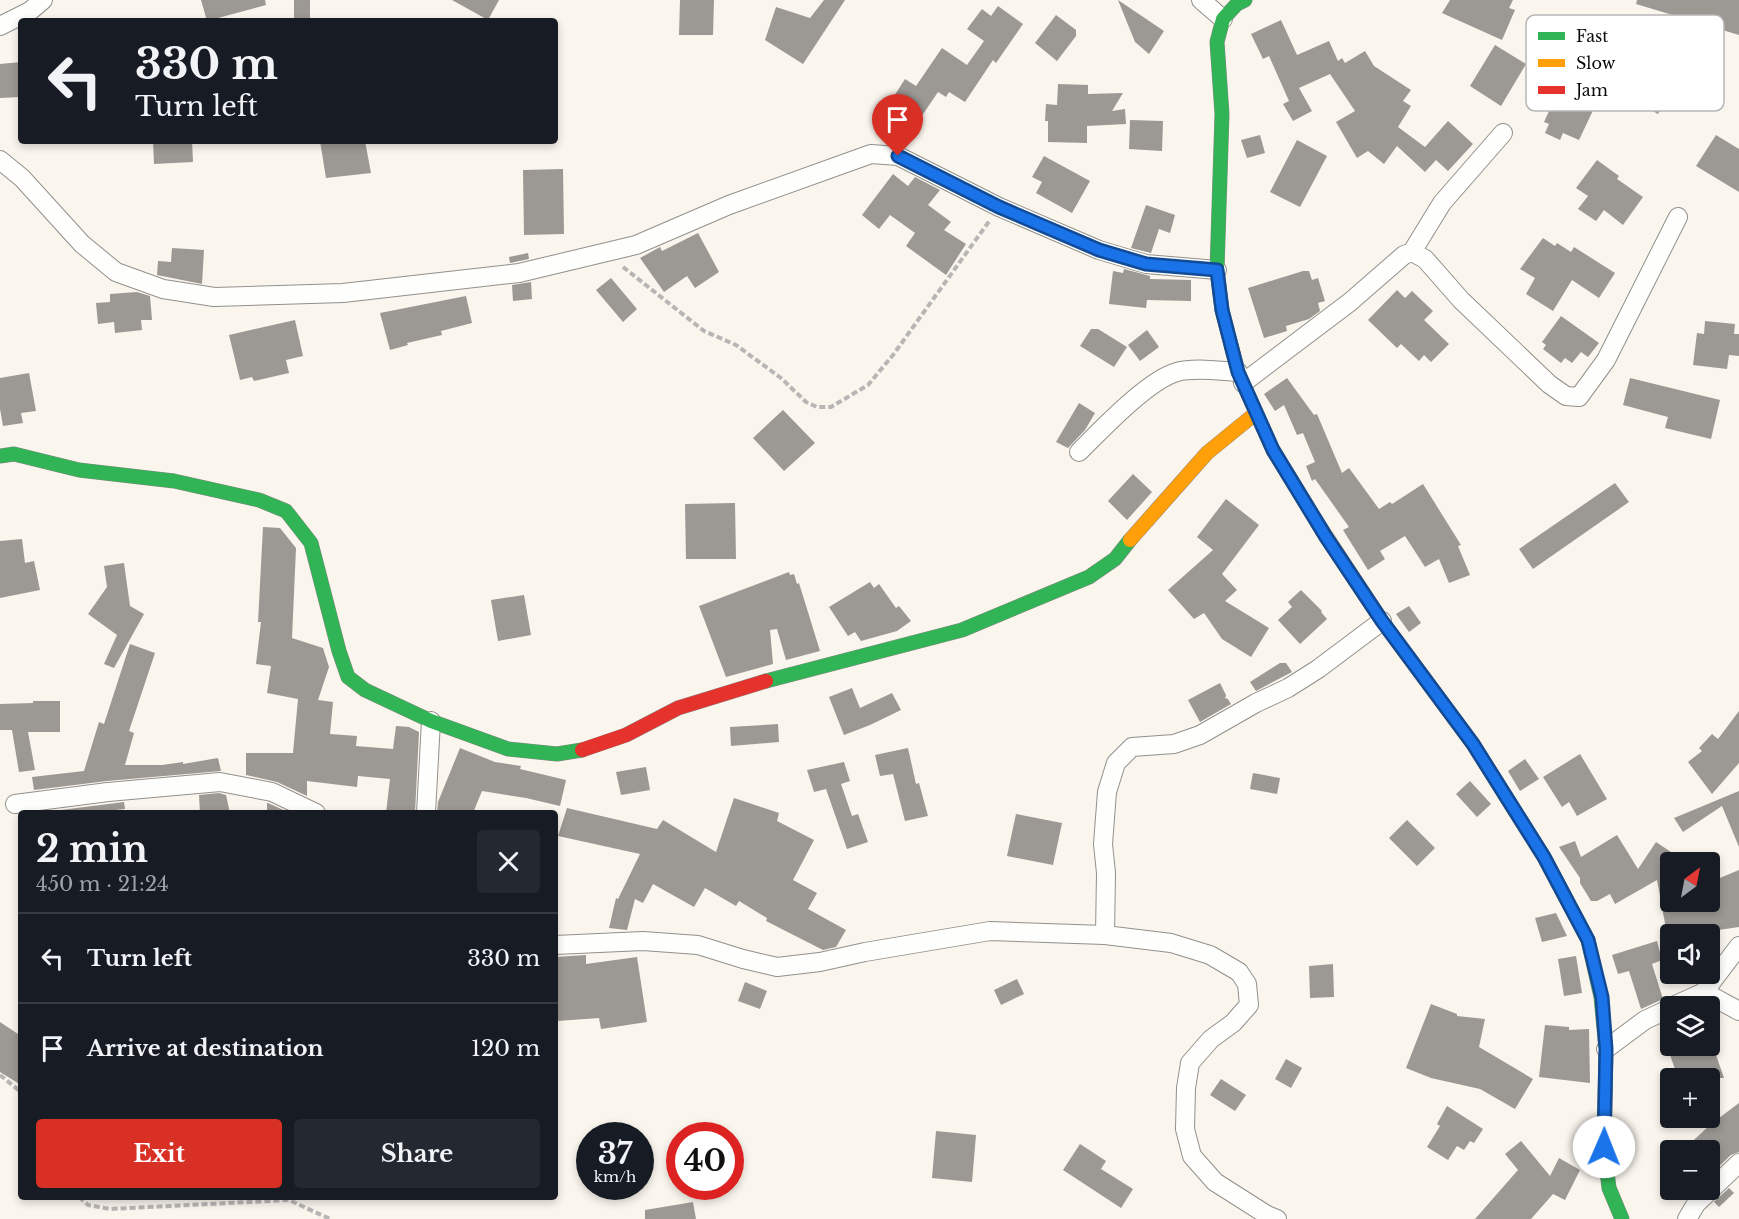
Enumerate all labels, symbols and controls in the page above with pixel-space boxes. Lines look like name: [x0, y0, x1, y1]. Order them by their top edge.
legend: [1526, 15, 1724, 111]
text: Fast: [1576, 26, 1608, 46]
text: 330 m: [135, 38, 278, 90]
icon: left: [36, 42, 114, 120]
text: Slow: [1576, 53, 1616, 73]
text: Jam: [1574, 80, 1608, 100]
text: Turn left: [135, 90, 258, 123]
pin: [872, 94, 923, 156]
icon: arrive: [881, 103, 914, 136]
text: 2 min: [36, 827, 148, 872]
button: close: [477, 830, 540, 893]
north arrow: [1660, 852, 1720, 912]
map controls: [1660, 852, 1720, 1200]
text: 450 m · 21:24: [36, 872, 169, 896]
button: sound: [1660, 924, 1720, 984]
icon: left: [36, 942, 69, 975]
text: Turn left: [87, 945, 192, 972]
text: 330 m: [467, 945, 540, 972]
button: layers: [1660, 996, 1720, 1056]
icon: arrive: [36, 1032, 69, 1065]
text: Arrive at destination: [87, 1035, 324, 1062]
text: 120 m: [471, 1035, 540, 1062]
button: +: [1660, 1068, 1720, 1128]
position arrow: [1572, 1115, 1636, 1179]
button: Exit: [36, 1119, 282, 1188]
button: Share: [294, 1119, 540, 1188]
speed limit sign: 40: [666, 1122, 744, 1200]
text: 37: [598, 1135, 632, 1172]
button: −: [1660, 1140, 1720, 1200]
text: km/h: [594, 1167, 636, 1186]

